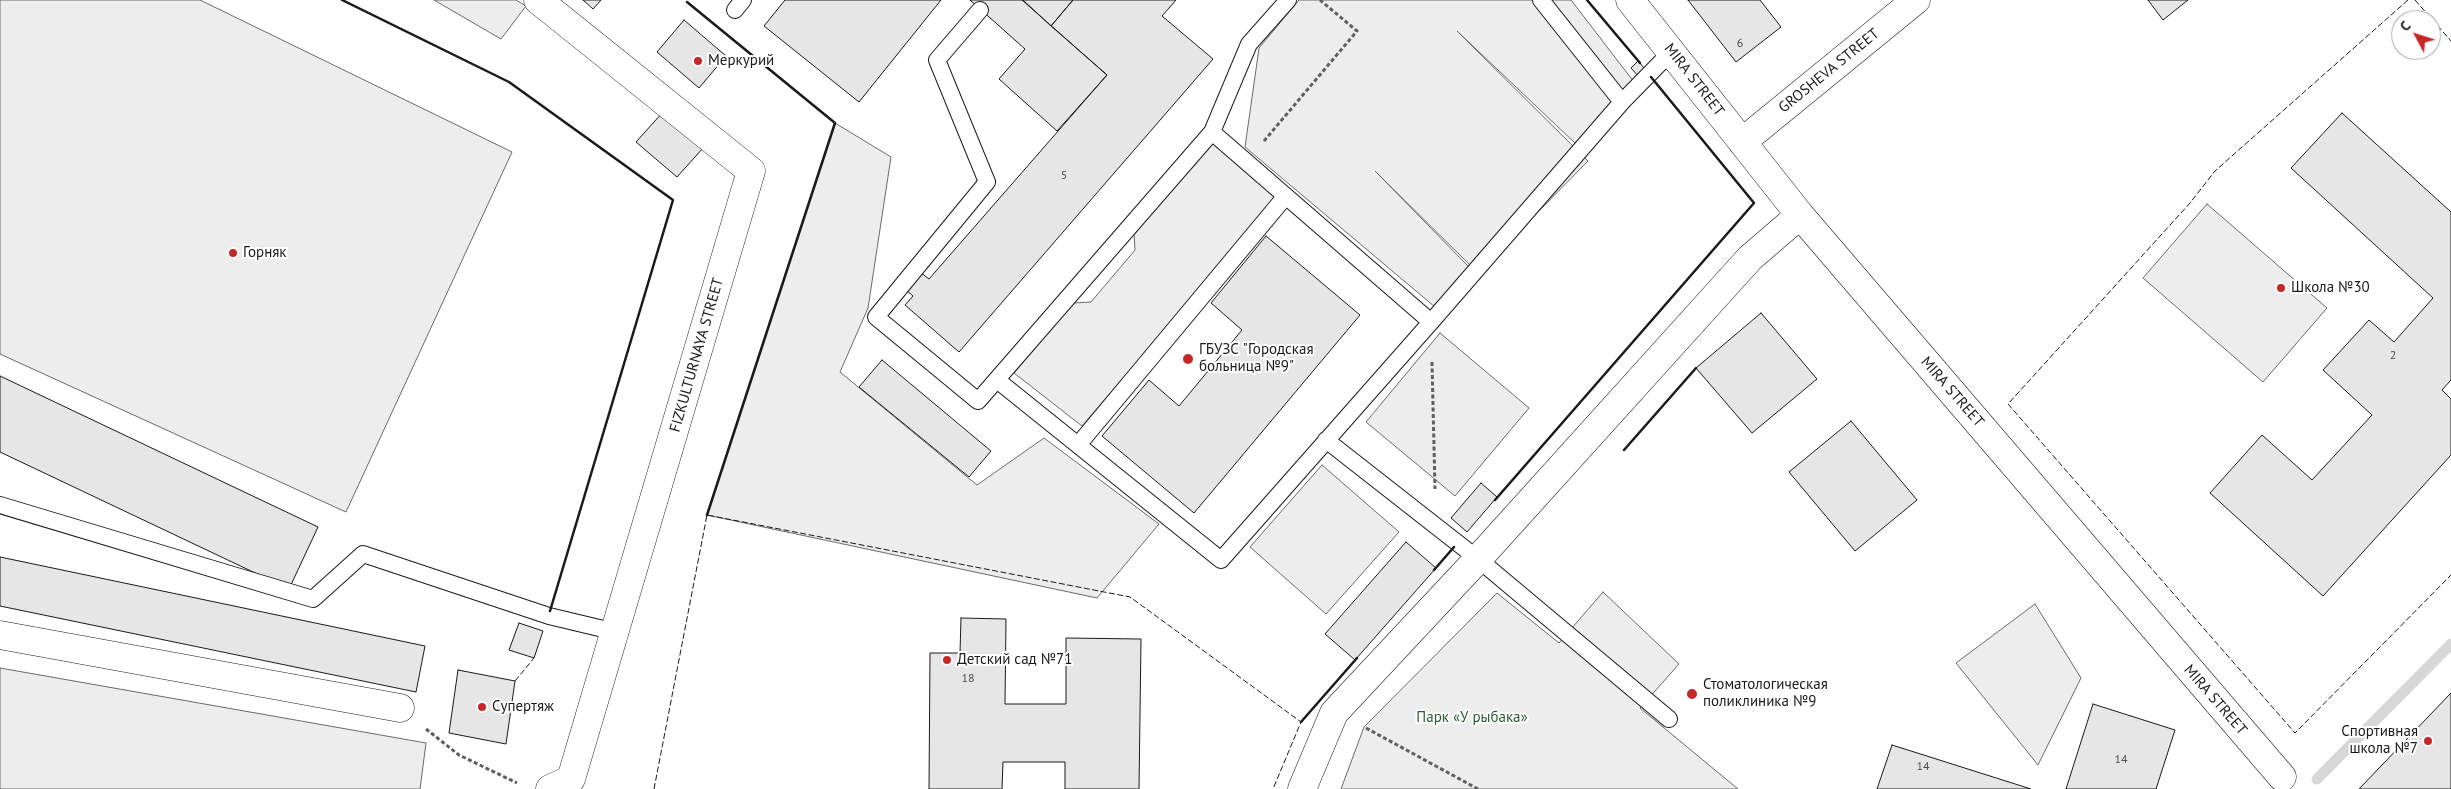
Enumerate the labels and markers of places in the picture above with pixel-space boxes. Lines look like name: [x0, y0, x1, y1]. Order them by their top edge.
place label: Меркурий: [708, 52, 774, 70]
marker: Меркурий: [692, 55, 704, 67]
place label: Горняк: [243, 244, 287, 262]
marker: Горняк: [227, 247, 239, 259]
place label: Школа №30: [2291, 279, 2370, 297]
marker: Школа №30: [2275, 282, 2287, 294]
place label: ГБУЗС "Городская больница №9": [1199, 341, 1314, 376]
marker: ГБУЗС "Городская больница №9": [1181, 352, 1195, 366]
place label: Детский сад №71: [957, 651, 1072, 669]
marker: Детский сад №71: [941, 654, 953, 666]
place label: Стоматологическая поликлиника №9: [1703, 676, 1828, 711]
marker: Стоматологическая поликлиника №9: [1685, 687, 1699, 701]
place label: Супертяж: [492, 698, 554, 716]
marker: Супертяж: [476, 701, 488, 713]
place label: Спортивная школа №7: [2341, 723, 2418, 758]
marker: Спортивная школа №7: [2422, 735, 2434, 747]

